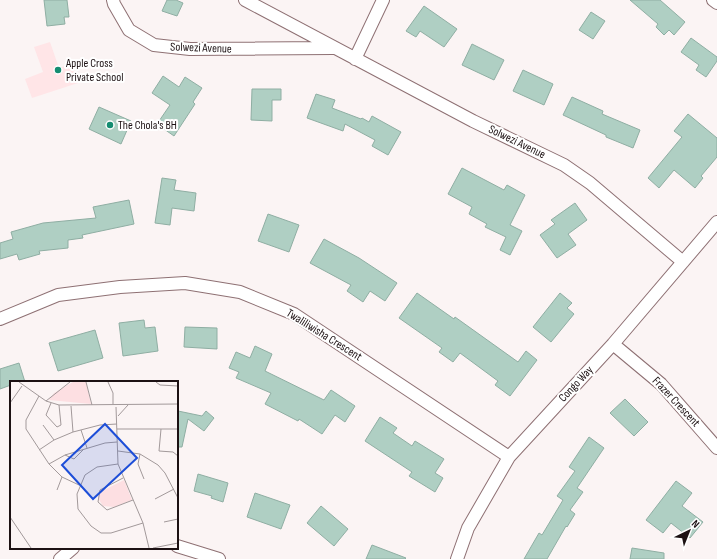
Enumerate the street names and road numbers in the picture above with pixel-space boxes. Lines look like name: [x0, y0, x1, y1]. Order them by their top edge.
street label: Solwezi Avenue: [170, 39, 232, 57]
street label: Solwezi Avenue: [486, 122, 548, 162]
street label: Twaliliwisha Crescent: [283, 306, 365, 364]
street label: Congo Way: [555, 362, 597, 405]
street label: Frazer Crescent: [649, 374, 703, 431]

